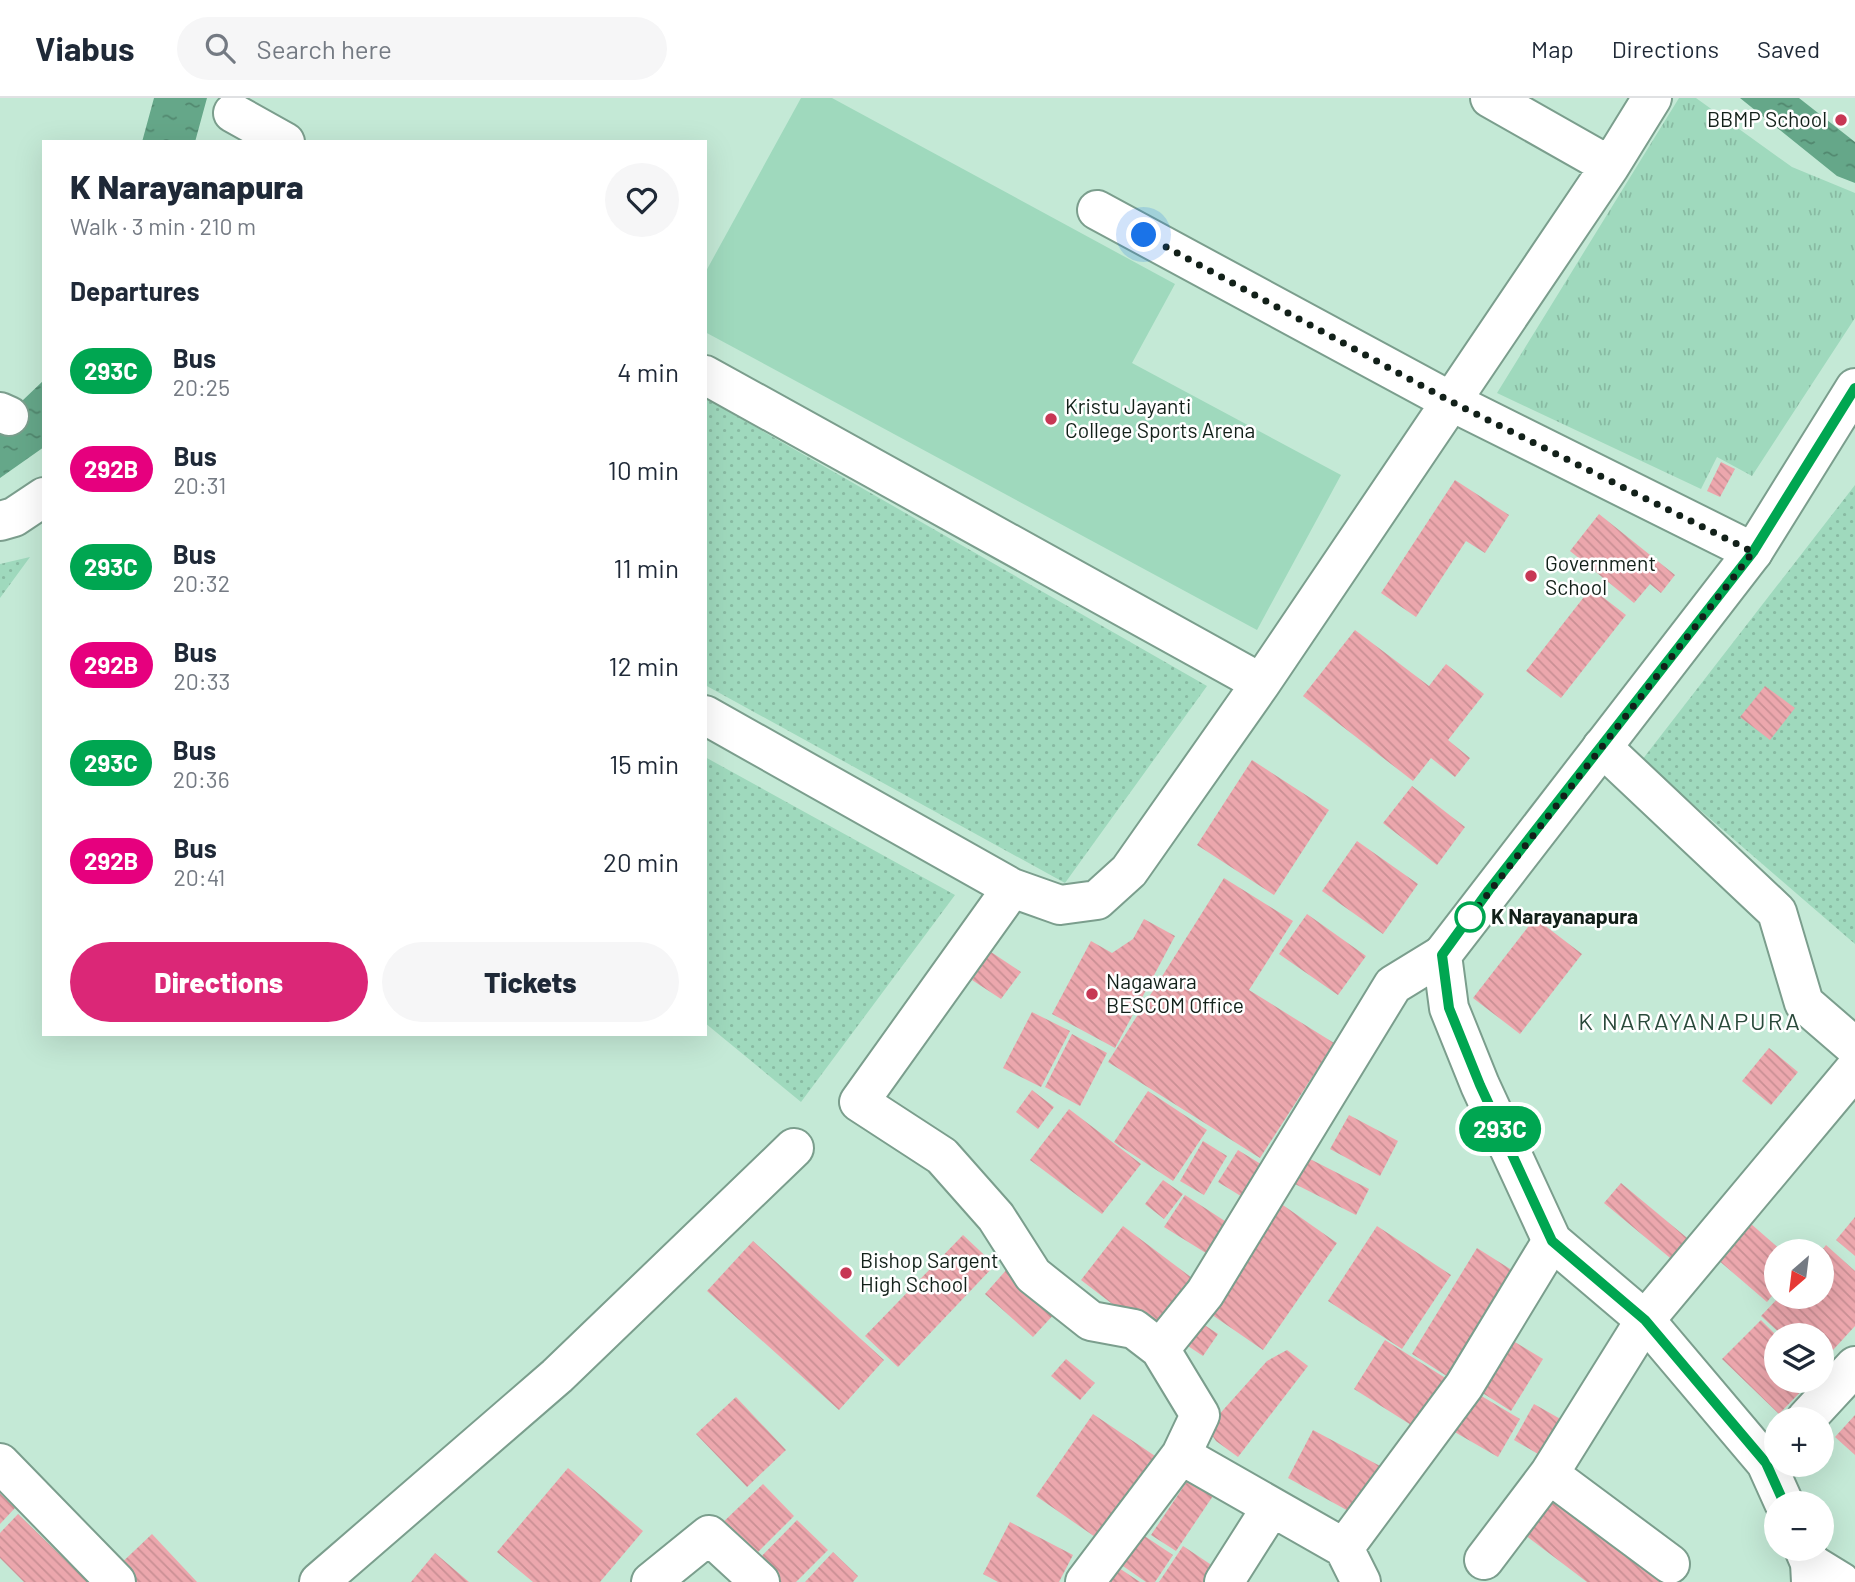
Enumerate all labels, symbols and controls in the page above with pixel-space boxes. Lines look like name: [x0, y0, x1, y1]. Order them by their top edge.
search box: [177, 17, 667, 80]
text: Viabus: [35, 28, 135, 68]
icon: search: [201, 29, 239, 67]
text: Search here: [257, 33, 392, 64]
text: Map: [1531, 34, 1574, 63]
text: Directions: [1612, 34, 1719, 63]
text: Saved: [1757, 34, 1820, 63]
place label: BBMP School: [1707, 106, 1827, 131]
marker: BBMP School: [1833, 112, 1849, 128]
button: heart: [605, 163, 679, 237]
text: K Narayanapura: [70, 166, 304, 206]
text: Walk · 3 min · 210 m: [70, 212, 256, 240]
your location: [1126, 217, 1161, 252]
text: Departures: [70, 275, 200, 306]
text: Bus: [173, 342, 216, 373]
text: 293C: [84, 356, 138, 385]
text: 4 min: [617, 356, 679, 387]
text: 20:25: [173, 373, 230, 401]
place label: Kristu Jayanti College Sports Arena: [1065, 393, 1255, 442]
marker: Kristu Jayanti College Sports Arena: [1043, 411, 1059, 427]
text: Bus: [174, 440, 217, 471]
text: 292B: [84, 454, 139, 483]
text: 10 min: [608, 454, 679, 485]
text: 20:31: [174, 471, 226, 499]
text: Bus: [173, 538, 216, 569]
place label: Government School: [1545, 550, 1656, 599]
text: 293C: [84, 552, 138, 581]
text: 11 min: [613, 552, 679, 583]
marker: Government School: [1523, 568, 1539, 584]
text: 20:32: [173, 569, 230, 597]
text: Bus: [174, 636, 217, 667]
text: 292B: [84, 650, 139, 679]
text: 12 min: [609, 650, 679, 681]
text: 20:33: [174, 667, 230, 695]
text: Bus: [173, 734, 216, 765]
text: 293C: [84, 748, 138, 777]
text: 15 min: [609, 748, 679, 779]
text: 20:36: [173, 765, 230, 793]
text: Bus: [174, 832, 217, 863]
text: 292B: [84, 846, 139, 875]
text: 20 min: [603, 846, 679, 877]
text: 20:41: [174, 863, 225, 891]
marker: K Narayanapura: [1455, 902, 1485, 932]
place label: K Narayanapura: [1491, 903, 1638, 928]
button: Directions: [70, 942, 368, 1022]
button: Tickets: [382, 942, 679, 1022]
place label: Nagawara BESCOM Office: [1106, 968, 1244, 1017]
marker: Nagawara BESCOM Office: [1084, 986, 1100, 1002]
district label: K NARAYANAPURA: [1578, 1006, 1802, 1035]
line badge: 293C: [1451, 1106, 1549, 1152]
text: 293C: [1473, 1114, 1527, 1143]
north arrow: [1764, 1239, 1834, 1309]
map controls: [1764, 1239, 1834, 1561]
place label: Bishop Sargent High School: [860, 1247, 999, 1296]
marker: Bishop Sargent High School: [838, 1265, 854, 1281]
button: layers: [1764, 1323, 1834, 1393]
button: +: [1764, 1407, 1834, 1477]
button: −: [1764, 1491, 1834, 1561]

